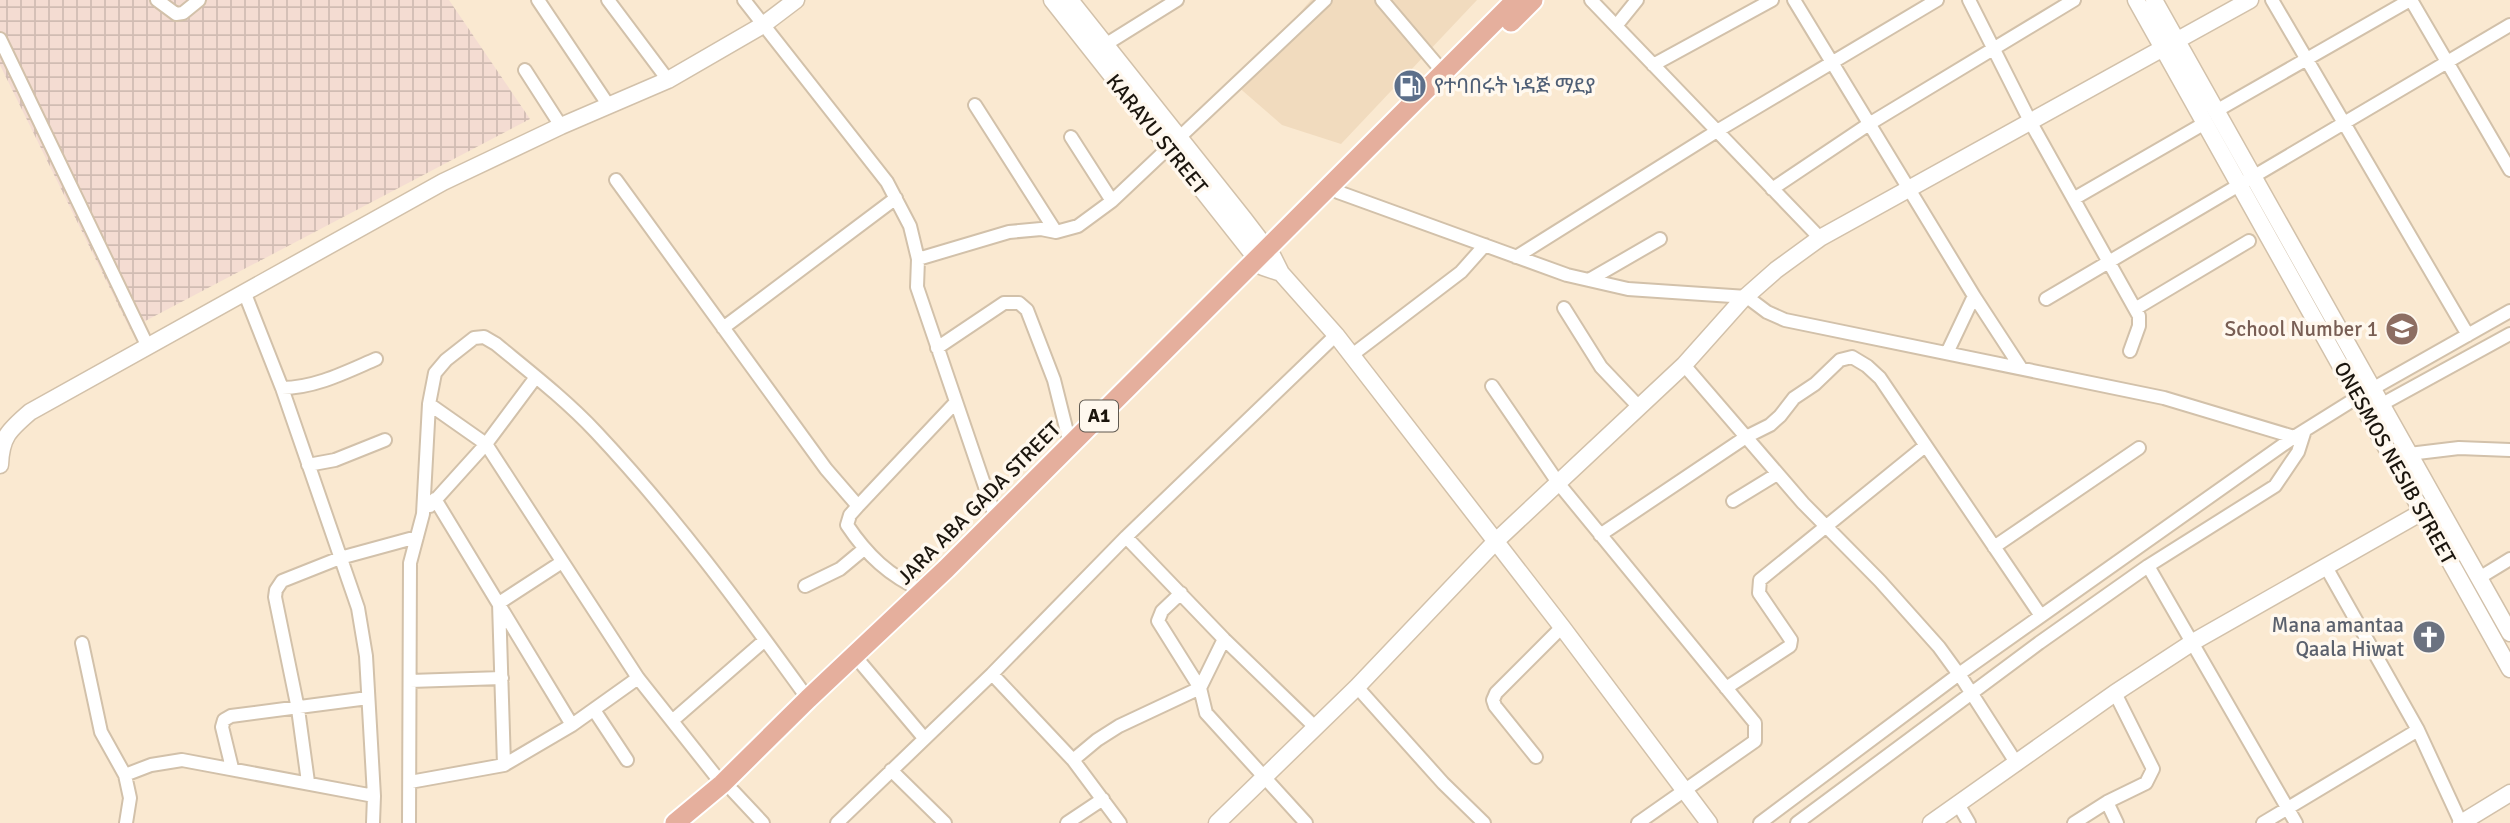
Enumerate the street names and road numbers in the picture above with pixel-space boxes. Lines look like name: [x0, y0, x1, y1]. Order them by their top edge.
street label: KARAYU STREET: [1101, 69, 1214, 200]
street label: ONESMOS NESIB STREET: [2328, 357, 2462, 570]
road number: A1: [1080, 400, 1118, 432]
street label: JARA ABA GADA STREET: [892, 415, 1067, 590]

